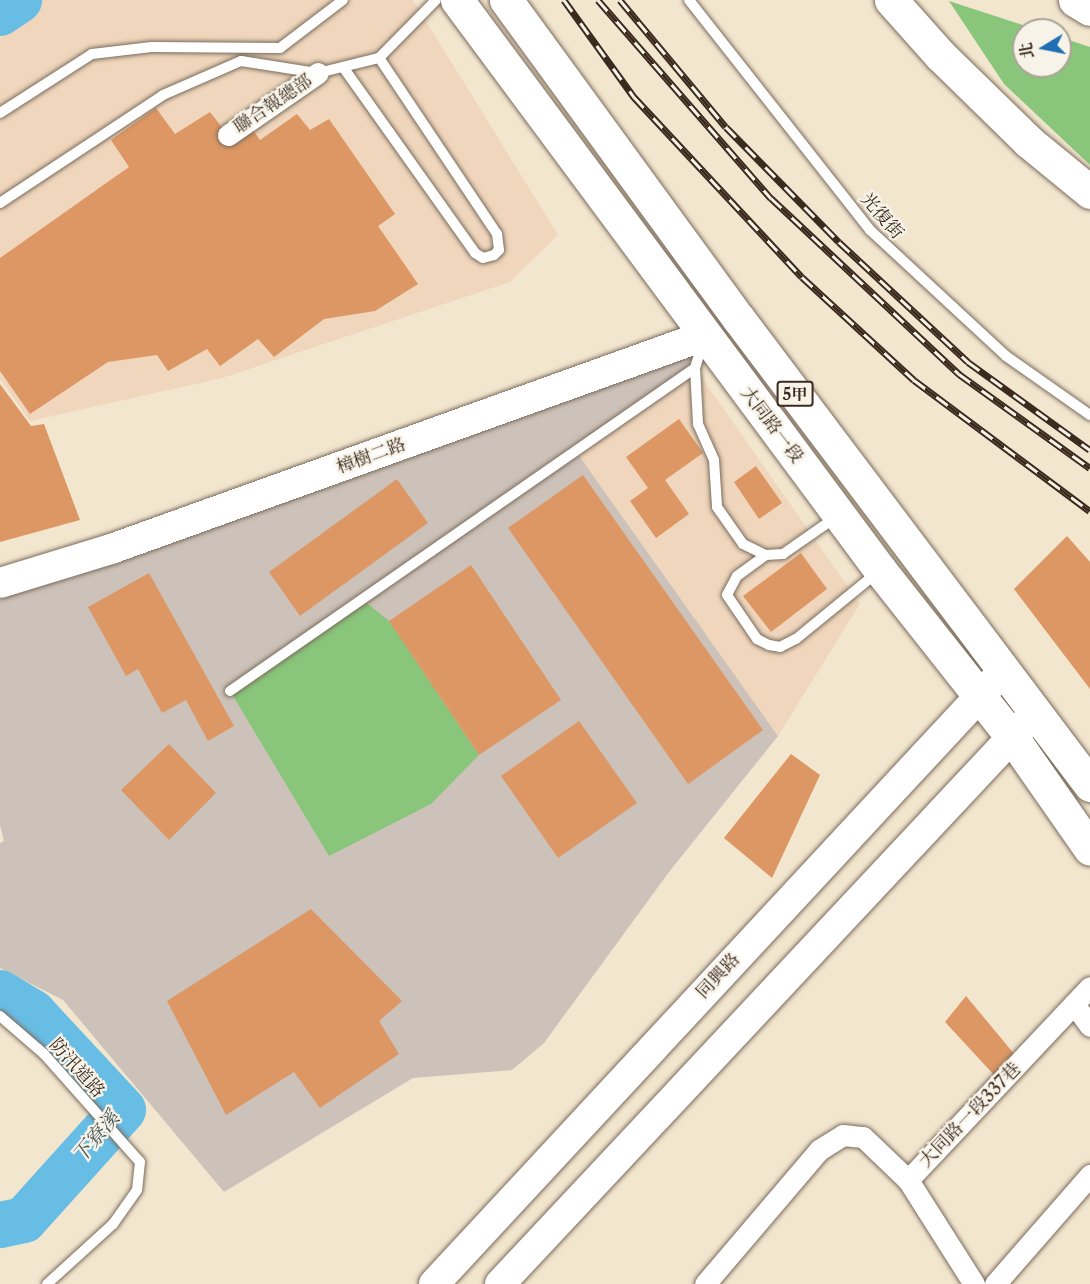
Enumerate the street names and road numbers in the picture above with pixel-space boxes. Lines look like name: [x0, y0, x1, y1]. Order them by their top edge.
street label: 聯合報總部: [230, 70, 316, 138]
street label: 光復街: [856, 189, 908, 243]
road number: 5甲: [776, 381, 814, 407]
street label: 大同路一段: [736, 383, 808, 467]
street label: 樟樹二路: [333, 434, 409, 478]
street label: 同興路: [692, 949, 744, 1003]
street label: 防汛道路: [45, 1034, 109, 1102]
street label: 大同路一段337巷: [915, 1058, 1025, 1172]

